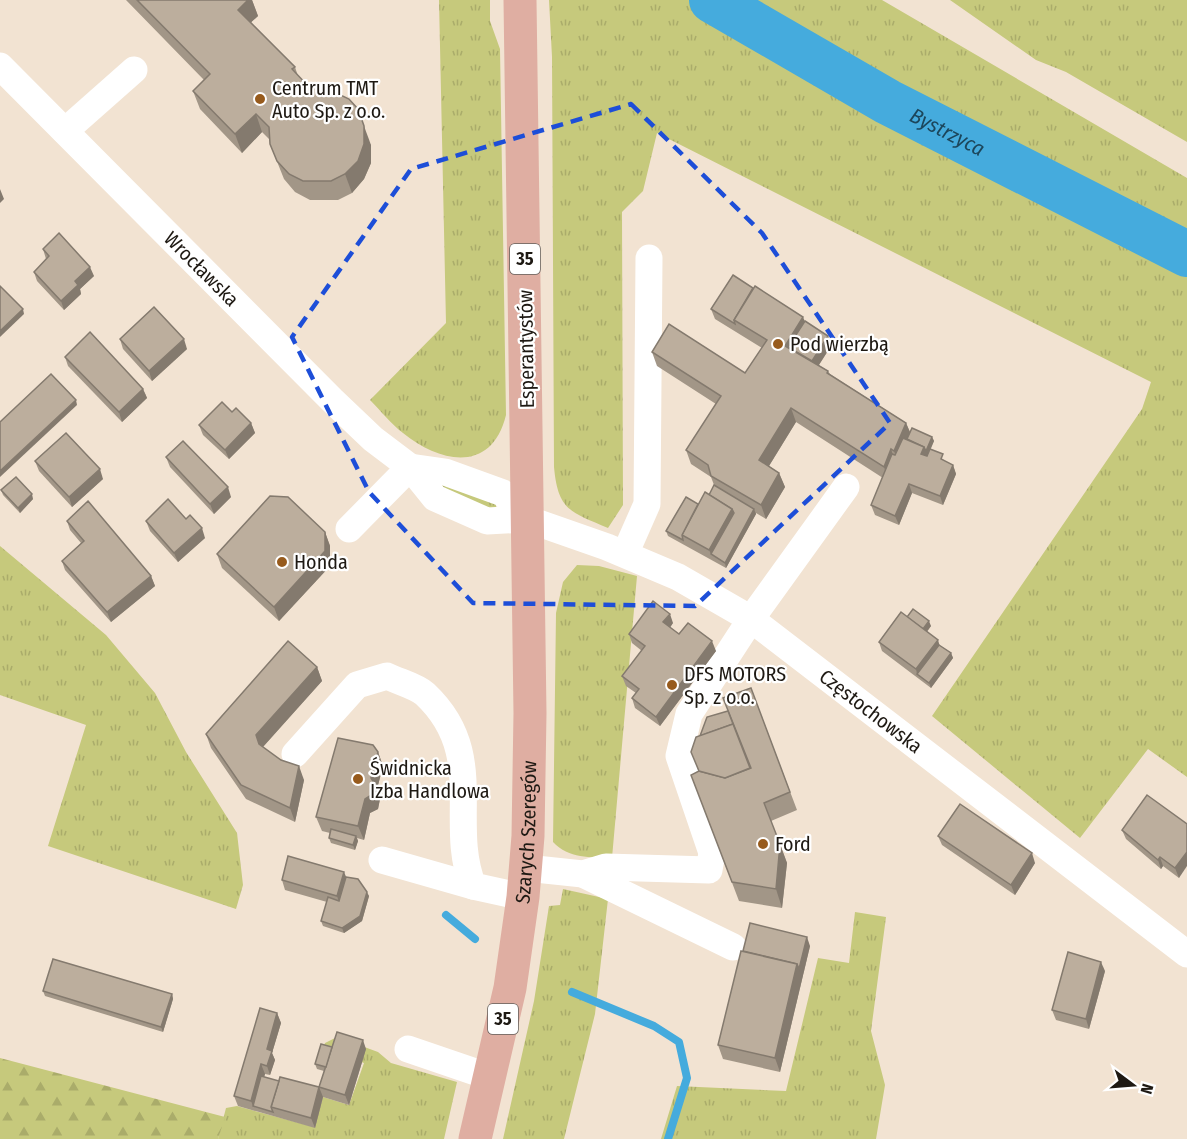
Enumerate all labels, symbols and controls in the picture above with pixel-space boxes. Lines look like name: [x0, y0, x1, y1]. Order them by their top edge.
place label: Centrum TMT Auto Sp. z o.o.: [272, 76, 385, 123]
marker: Centrum TMT Auto Sp. z o.o.: [253, 92, 267, 106]
water label: Bystrzyca: [906, 102, 989, 162]
street label: Wrocławska: [159, 226, 244, 311]
road number: 35: [510, 244, 540, 274]
street label: Esperantystów: [513, 289, 539, 409]
place label: Pod wierzbą: [790, 332, 889, 356]
marker: Pod wierzbą: [771, 337, 785, 351]
place label: Honda: [294, 550, 348, 574]
marker: Honda: [275, 555, 289, 569]
place label: DFS MOTORS Sp. z o.o.: [684, 662, 786, 709]
street label: Częstochowska: [815, 664, 927, 758]
marker: DFS MOTORS Sp. z o.o.: [665, 678, 679, 692]
place label: Świdnicka Izba Handlowa: [370, 756, 490, 803]
street label: Szarych Szeregów: [510, 760, 541, 905]
marker: Świdnicka Izba Handlowa: [351, 772, 365, 786]
place label: Ford: [775, 832, 811, 856]
marker: Ford: [756, 837, 770, 851]
road number: 35: [488, 1004, 518, 1034]
north arrow: [1103, 1055, 1163, 1115]
text: N: [1136, 1082, 1157, 1096]

